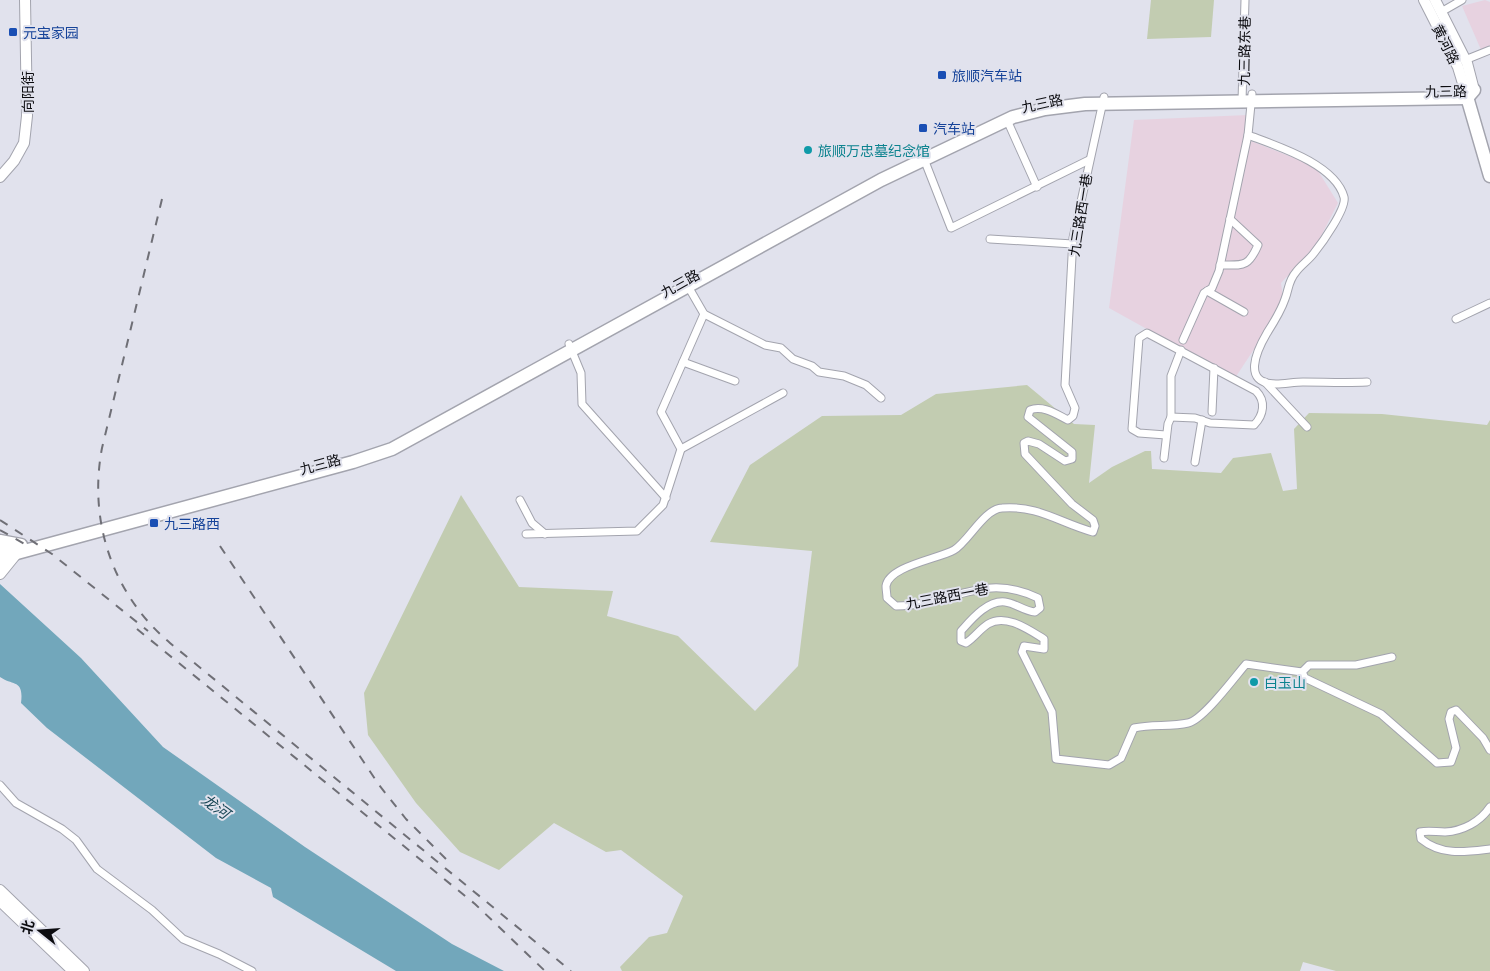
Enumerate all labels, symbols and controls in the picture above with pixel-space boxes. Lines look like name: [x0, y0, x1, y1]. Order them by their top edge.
street label: 九三路东巷: [1235, 16, 1253, 86]
street label: 黄河路: [1429, 21, 1463, 67]
place label: 元宝家园: [23, 24, 79, 41]
marker: 元宝家园: [7, 26, 19, 38]
place label: 旅顺汽车站: [952, 67, 1022, 84]
marker: 旅顺汽车站: [936, 69, 948, 81]
street label: 向阳街: [19, 71, 36, 113]
street label: 九三路: [1425, 82, 1467, 100]
street label: 九三路: [1020, 90, 1064, 116]
place label: 汽车站: [933, 120, 975, 137]
marker: 汽车站: [917, 122, 929, 134]
place label: 旅顺万忠墓纪念馆: [818, 142, 930, 159]
marker: 旅顺万忠墓纪念馆: [802, 144, 814, 156]
street label: 九三路西一巷: [1065, 172, 1095, 258]
street label: 九三路: [658, 265, 702, 301]
street label: 九三路: [298, 450, 342, 478]
place label: 九三路西: [164, 515, 220, 532]
marker: 九三路西: [148, 517, 160, 529]
street label: 九三路西一巷: [904, 580, 990, 612]
place label: 白玉山: [1264, 674, 1306, 691]
marker: 白玉山: [1248, 676, 1260, 688]
water label: 龙河: [199, 790, 236, 824]
north arrow: [15, 906, 65, 956]
text: 北: [17, 918, 37, 936]

